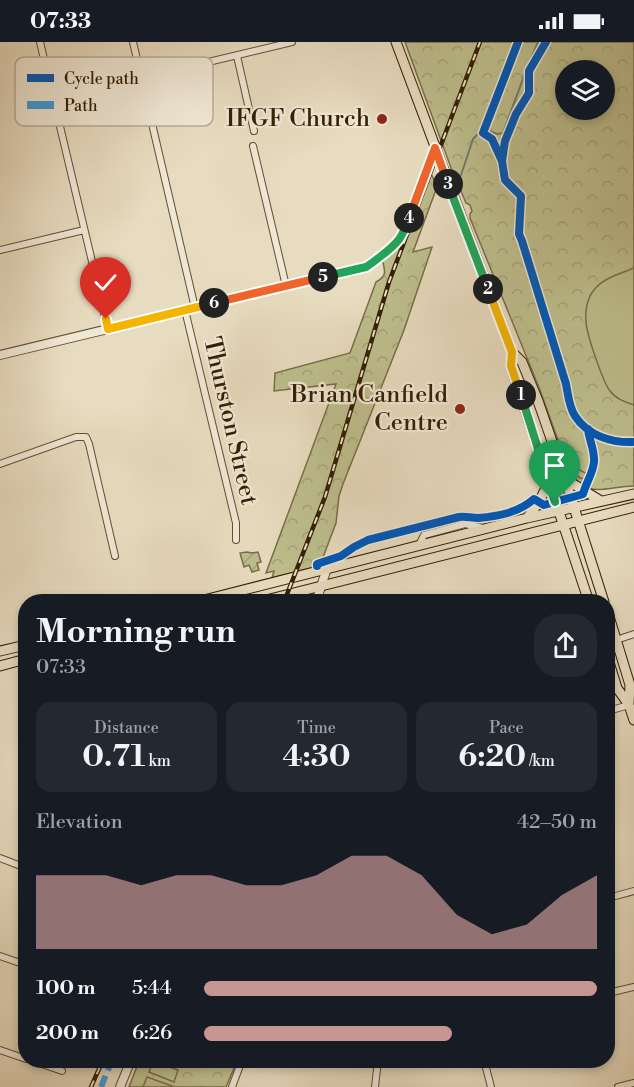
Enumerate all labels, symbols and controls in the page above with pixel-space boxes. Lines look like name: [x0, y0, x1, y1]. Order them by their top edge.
text: 07:33: [30, 8, 91, 35]
legend: [15, 57, 213, 126]
map controls: [555, 60, 615, 120]
button: layers: [555, 60, 615, 120]
text: Cycle path: [64, 69, 139, 89]
text: Path: [64, 96, 98, 116]
place label: IFGF Church: [226, 104, 370, 134]
marker: IFGF Church: [375, 112, 389, 126]
pin: 3: [433, 169, 463, 199]
text: 3: [443, 174, 453, 194]
pin: 4: [394, 203, 424, 233]
text: 4: [404, 208, 414, 228]
pin: [80, 257, 131, 319]
pin: 5: [308, 262, 338, 292]
icon: check: [89, 266, 122, 299]
text: 5: [318, 267, 328, 287]
pin: 2: [473, 274, 503, 304]
text: 2: [483, 279, 493, 299]
pin: 6: [199, 288, 229, 318]
text: 6: [209, 293, 219, 313]
street label: Thurston Street: [196, 334, 264, 508]
place label: Brian Canfield Centre: [289, 380, 448, 438]
pin: 1: [506, 380, 536, 410]
text: 1: [517, 385, 525, 405]
marker: Brian Canfield Centre: [453, 402, 467, 416]
pin: [529, 440, 580, 502]
icon: arrive: [538, 449, 571, 482]
text: Morning run: [36, 612, 236, 653]
button: share: [534, 614, 597, 677]
text: 07:33: [36, 655, 86, 680]
text: Distance: [94, 718, 159, 738]
text: Time: [297, 718, 336, 738]
text: Pace: [489, 718, 524, 738]
text: 0.71: [82, 738, 145, 776]
text: 4:30: [282, 738, 351, 776]
text: 6:20: [458, 738, 526, 776]
text: km: [145, 751, 171, 771]
text: /km: [526, 751, 555, 771]
text: Elevation: [36, 810, 123, 835]
text: 42–50 m: [517, 810, 597, 835]
text: 100 m: [36, 976, 95, 1001]
text: 5:44: [132, 976, 172, 1001]
text: 200 m: [36, 1021, 99, 1046]
text: 6:26: [132, 1021, 172, 1046]

